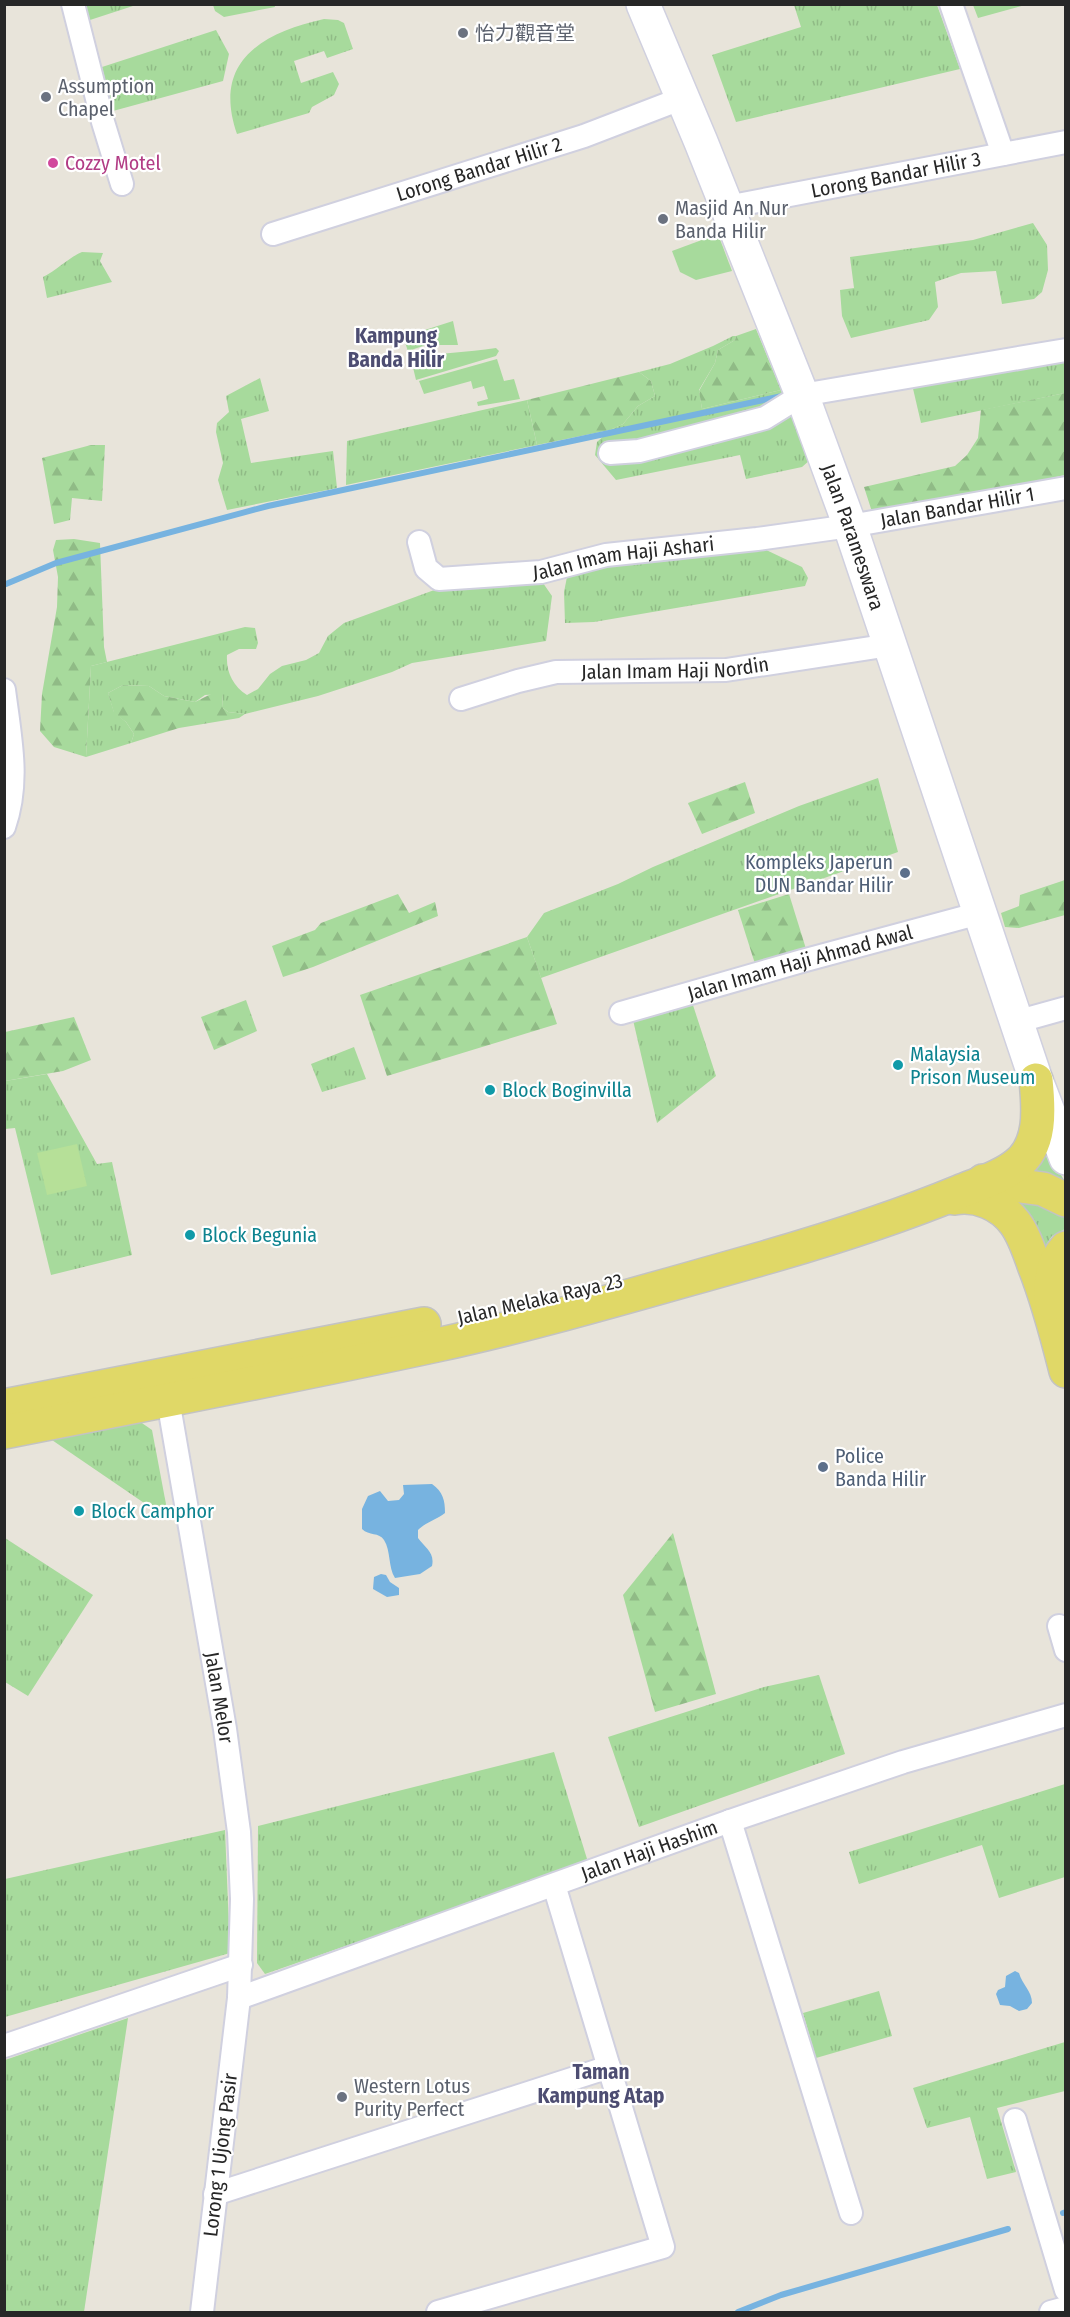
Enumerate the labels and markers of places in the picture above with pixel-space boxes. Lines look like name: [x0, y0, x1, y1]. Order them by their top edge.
place label: 怡力觀音堂: [475, 21, 575, 45]
marker: 怡力觀音堂: [456, 26, 470, 40]
place label: Assumption Chapel: [58, 74, 155, 121]
marker: Assumption Chapel: [39, 90, 53, 104]
place label: Cozzy Motel: [65, 151, 161, 175]
marker: Cozzy Motel: [46, 156, 60, 170]
place label: Masjid An Nur Banda Hilir: [675, 196, 788, 243]
marker: Masjid An Nur Banda Hilir: [656, 212, 670, 226]
place label: Kompleks Japerun DUN Bandar Hilir: [745, 850, 893, 897]
marker: Kompleks Japerun DUN Bandar Hilir: [898, 866, 912, 880]
place label: Malaysia Prison Museum: [910, 1042, 1035, 1089]
marker: Malaysia Prison Museum: [891, 1058, 905, 1072]
place label: Block Boginvilla: [502, 1078, 632, 1102]
marker: Block Boginvilla: [483, 1083, 497, 1097]
place label: Block Begunia: [202, 1223, 317, 1247]
marker: Block Begunia: [183, 1228, 197, 1242]
place label: Police Banda Hilir: [835, 1444, 926, 1491]
marker: Police Banda Hilir: [816, 1460, 830, 1474]
place label: Block Camphor: [91, 1499, 214, 1523]
marker: Block Camphor: [72, 1504, 86, 1518]
place label: Western Lotus Purity Perfect: [354, 2074, 470, 2121]
marker: Western Lotus Purity Perfect: [335, 2090, 349, 2104]

